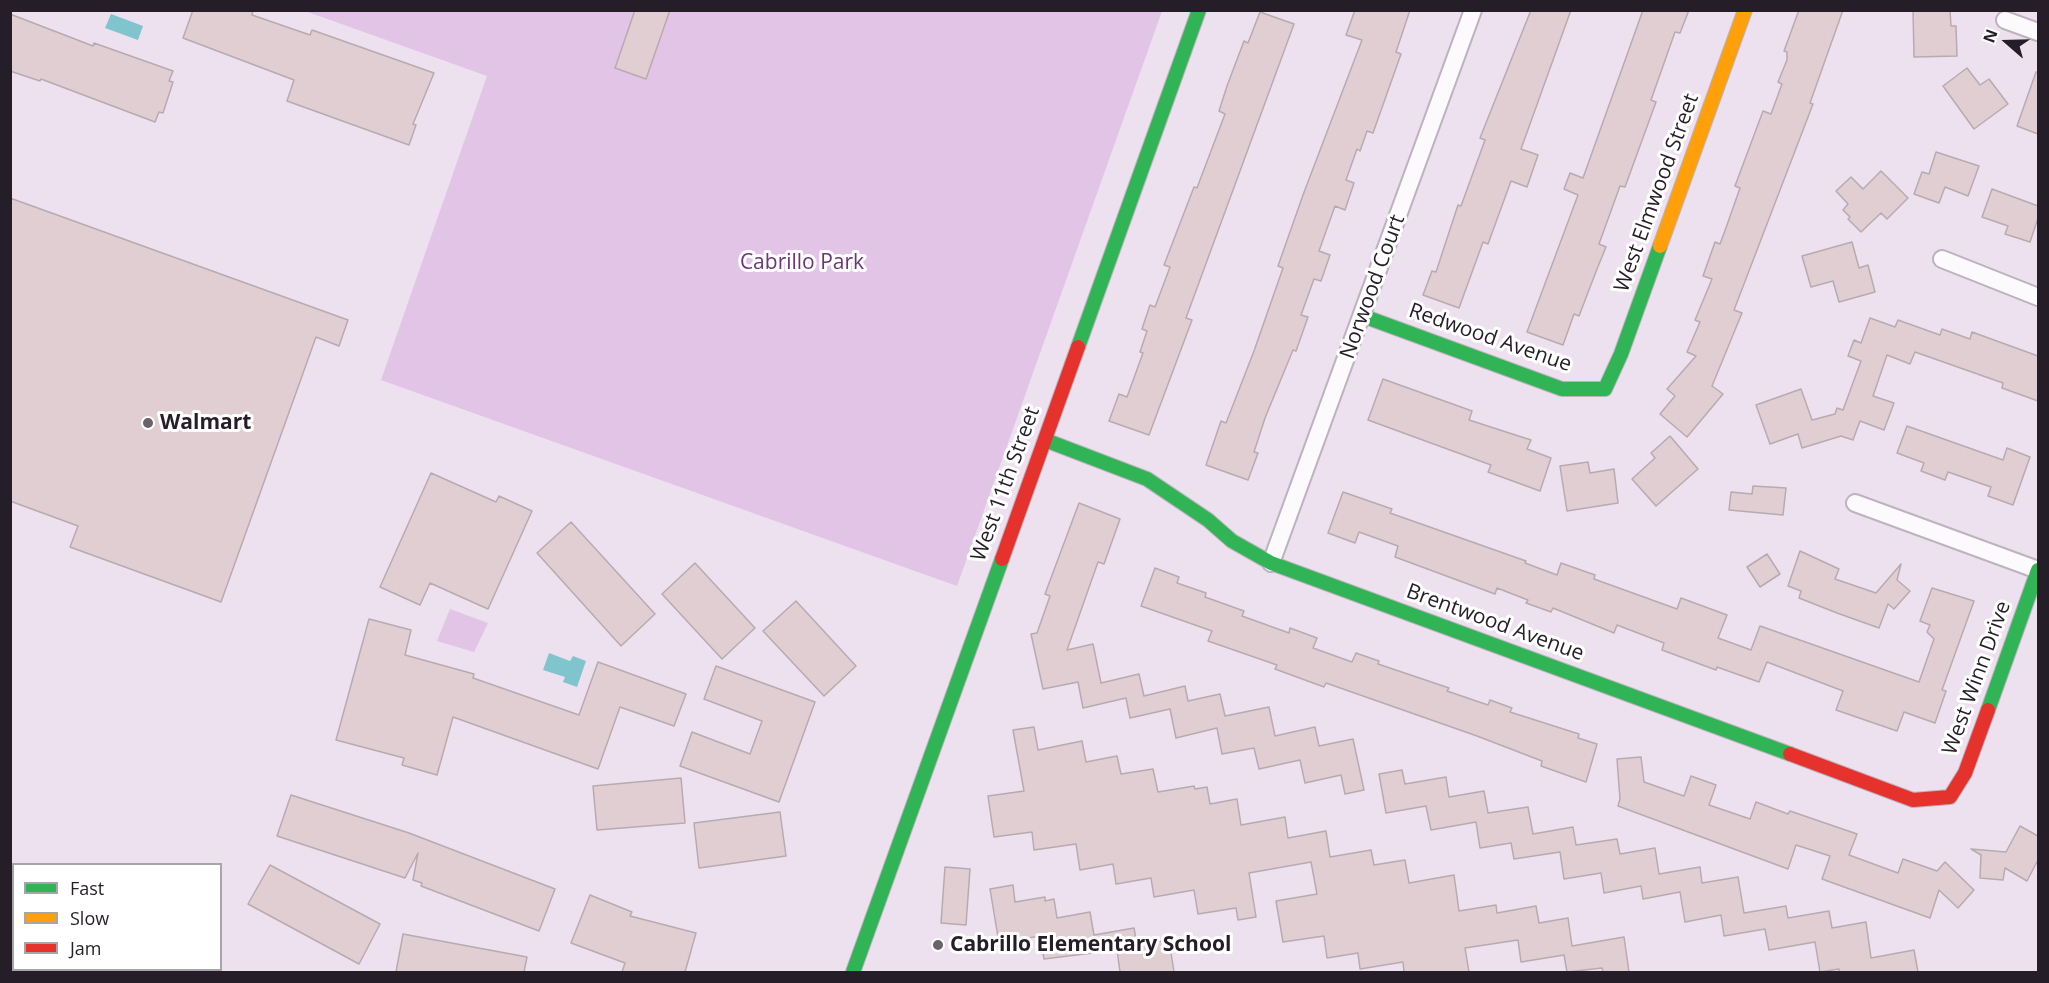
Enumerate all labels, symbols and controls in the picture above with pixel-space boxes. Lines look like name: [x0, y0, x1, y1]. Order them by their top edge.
north arrow: [1977, 12, 2037, 72]
text: N: [1978, 26, 2003, 46]
street label: West Elmwood Street: [1609, 90, 1705, 296]
street label: Norwood Court: [1335, 211, 1411, 363]
park label: Cabrillo Park: [740, 250, 864, 276]
street label: Redwood Avenue: [1405, 298, 1575, 378]
street label: West 11th Street: [966, 403, 1046, 565]
place label: Walmart: [160, 410, 251, 436]
marker: Walmart: [141, 416, 155, 430]
street label: Brentwood Avenue: [1403, 579, 1587, 667]
street label: West Winn Drive: [1938, 598, 2016, 758]
legend: [12, 863, 222, 971]
text: Fast: [70, 876, 104, 900]
text: Slow: [70, 906, 109, 930]
place label: Cabrillo Elementary School: [950, 932, 1231, 958]
text: Jam: [70, 936, 102, 960]
marker: Cabrillo Elementary School: [931, 938, 945, 952]

